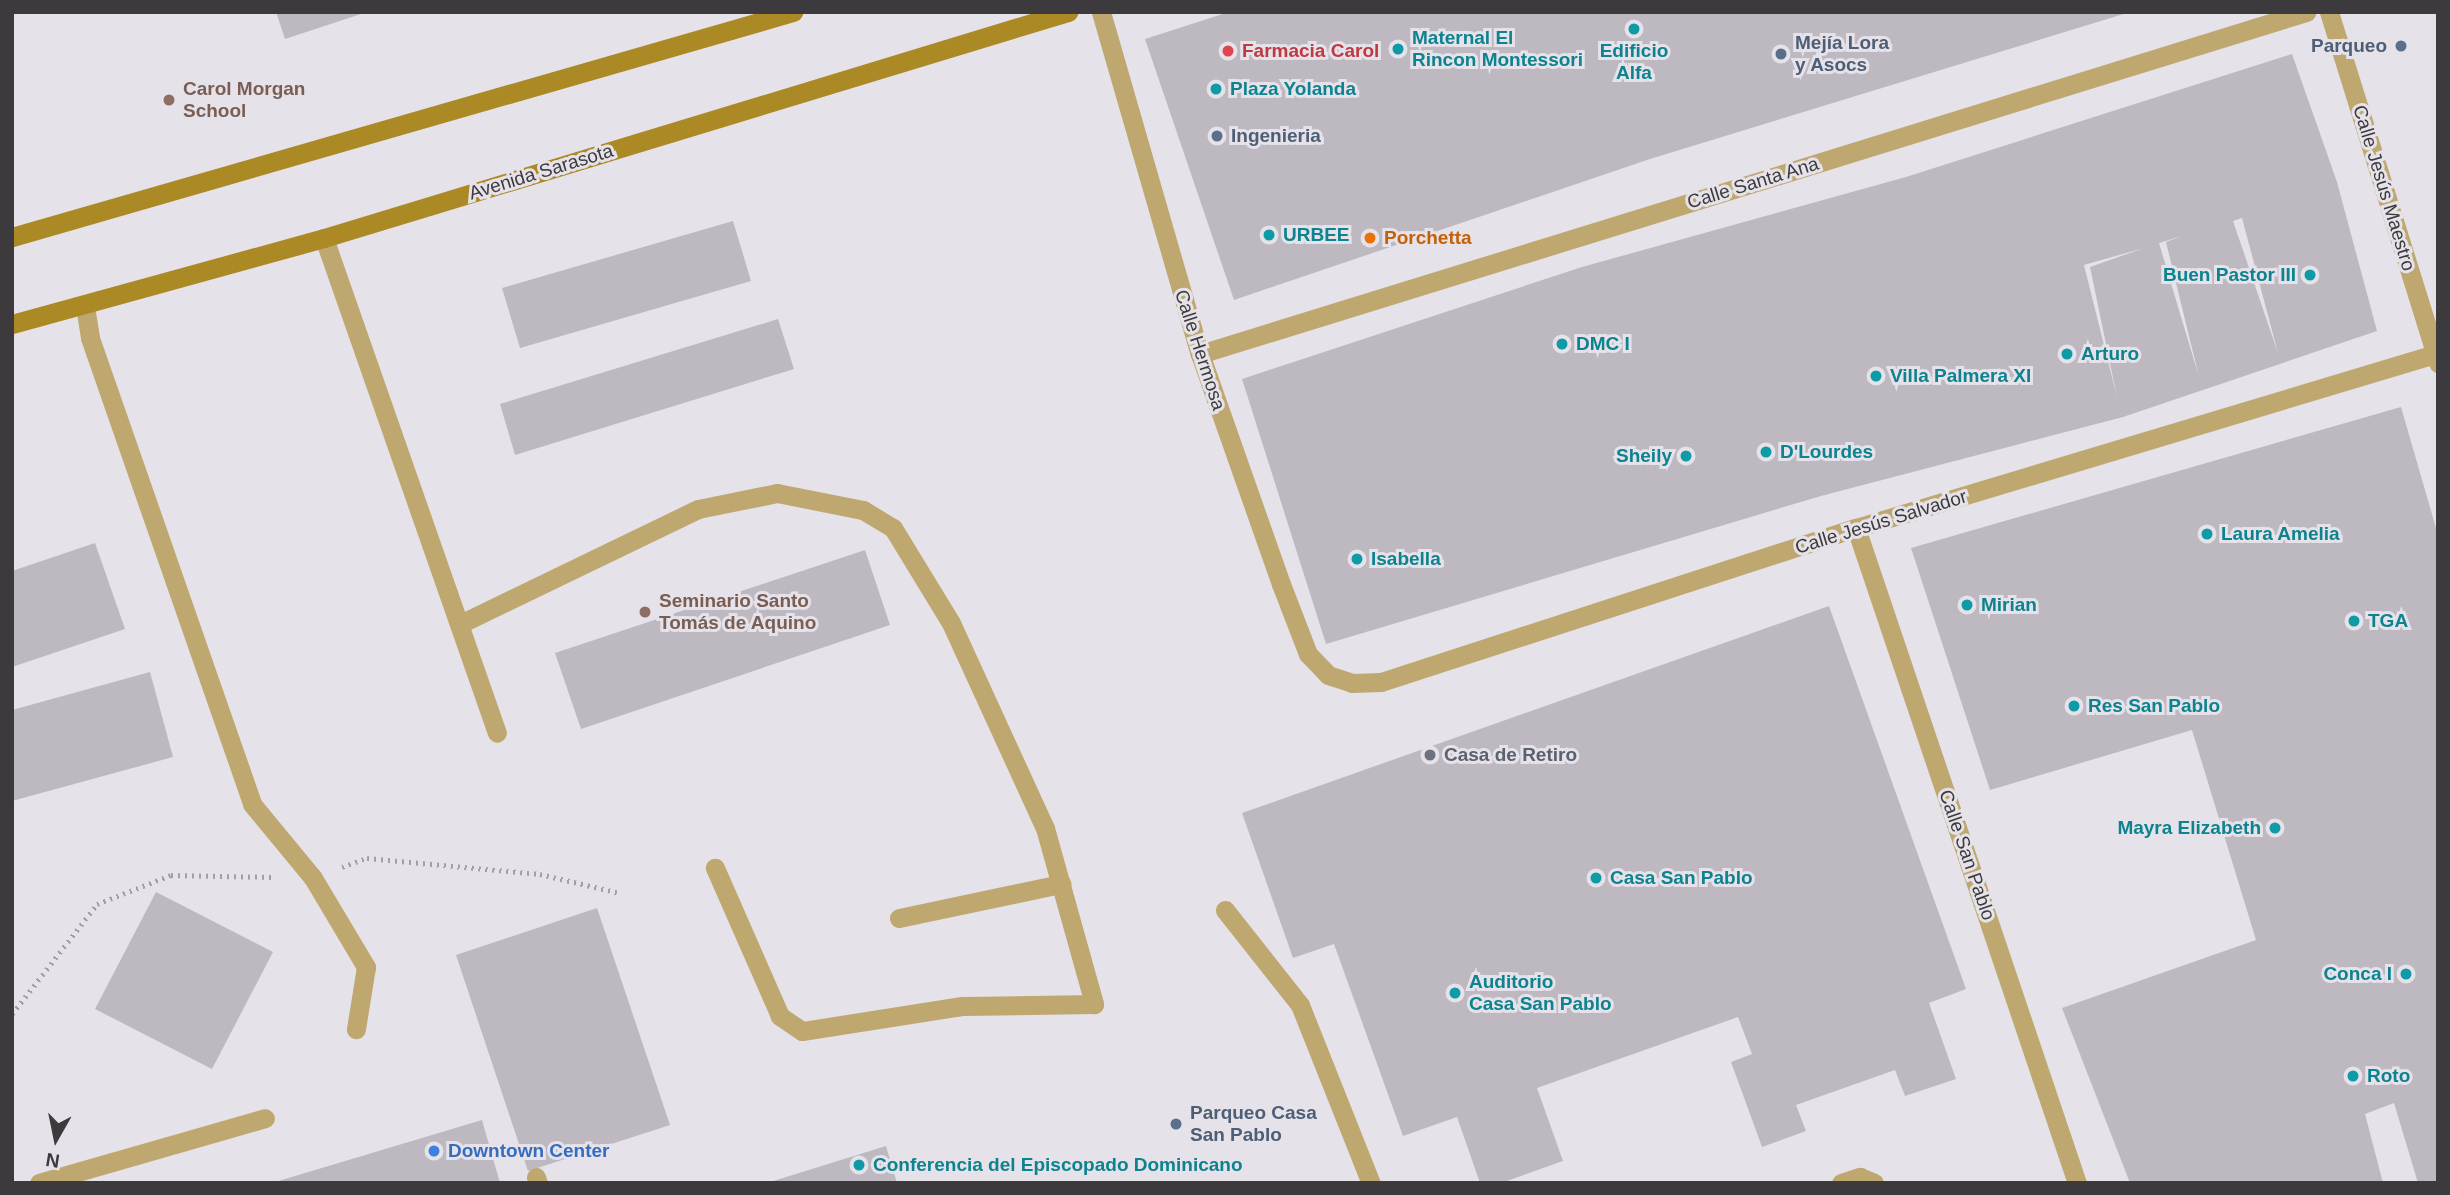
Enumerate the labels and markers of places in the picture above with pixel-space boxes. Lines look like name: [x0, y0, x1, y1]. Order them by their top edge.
marker: Edificio Alfa: [1626, 21, 1642, 37]
place label: Maternal El Rincon Montessori: [1412, 27, 1583, 71]
place label: Mejía Lora y Asocs: [1795, 32, 1889, 76]
place label: Parqueo: [2311, 35, 2387, 57]
marker: Parqueo: [2393, 38, 2409, 54]
place label: Farmacia Carol: [1242, 40, 1379, 62]
place label: Edificio Alfa: [1600, 40, 1668, 84]
marker: Maternal El Rincon Montessori: [1390, 41, 1406, 57]
marker: Farmacia Carol: [1220, 43, 1236, 59]
marker: Mejía Lora y Asocs: [1773, 46, 1789, 62]
place label: Carol Morgan School: [183, 78, 305, 122]
place label: Plaza Yolanda: [1230, 78, 1356, 100]
marker: Plaza Yolanda: [1208, 81, 1224, 97]
marker: Carol Morgan School: [161, 92, 177, 108]
place label: Ingenieria: [1231, 125, 1321, 147]
marker: Ingenieria: [1209, 128, 1225, 144]
place label: URBEE: [1283, 224, 1350, 246]
marker: URBEE: [1261, 227, 1277, 243]
place label: Porchetta: [1384, 227, 1472, 249]
marker: Porchetta: [1362, 230, 1378, 246]
place label: Buen Pastor III: [2163, 264, 2296, 286]
marker: Buen Pastor III: [2302, 267, 2318, 283]
place label: DMC I: [1576, 333, 1630, 355]
marker: DMC I: [1554, 336, 1570, 352]
place label: Arturo: [2081, 343, 2139, 365]
marker: Arturo: [2059, 346, 2075, 362]
place label: Villa Palmera XI: [1890, 365, 2031, 387]
marker: Villa Palmera XI: [1868, 368, 1884, 384]
place label: D'Lourdes: [1780, 441, 1873, 463]
marker: D'Lourdes: [1758, 444, 1774, 460]
place label: Sheily: [1616, 445, 1672, 467]
marker: Sheily: [1678, 448, 1694, 464]
place label: Laura Amelia: [2221, 523, 2340, 545]
marker: Laura Amelia: [2199, 526, 2215, 542]
place label: Isabella: [1371, 548, 1441, 570]
marker: Isabella: [1349, 551, 1365, 567]
place label: Seminario Santo Tomás de Aquino: [659, 590, 817, 634]
place label: Mirian: [1981, 594, 2037, 616]
marker: Mirian: [1959, 597, 1975, 613]
marker: Seminario Santo Tomás de Aquino: [637, 604, 653, 620]
place label: TGA: [2368, 610, 2408, 632]
marker: TGA: [2346, 613, 2362, 629]
place label: Res San Pablo: [2088, 695, 2220, 717]
marker: Res San Pablo: [2066, 698, 2082, 714]
place label: Casa de Retiro: [1444, 744, 1577, 766]
marker: Casa de Retiro: [1422, 747, 1438, 763]
place label: Mayra Elizabeth: [2117, 817, 2261, 839]
marker: Mayra Elizabeth: [2267, 820, 2283, 836]
place label: Casa San Pablo: [1610, 867, 1753, 889]
marker: Casa San Pablo: [1588, 870, 1604, 886]
place label: Conca I: [2323, 963, 2392, 985]
marker: Conca I: [2398, 966, 2414, 982]
place label: Auditorio Casa San Pablo: [1469, 971, 1612, 1015]
marker: Auditorio Casa San Pablo: [1447, 985, 1463, 1001]
place label: Roto: [2367, 1065, 2410, 1087]
marker: Roto: [2345, 1068, 2361, 1084]
place label: Parqueo Casa San Pablo: [1190, 1102, 1317, 1146]
marker: Parqueo Casa San Pablo: [1168, 1116, 1184, 1132]
place label: Downtown Center: [448, 1140, 609, 1162]
marker: Downtown Center: [426, 1143, 442, 1159]
place label: Conferencia del Episcopado Dominicano: [873, 1154, 1243, 1176]
marker: Conferencia del Episcopado Dominicano: [851, 1157, 867, 1173]

